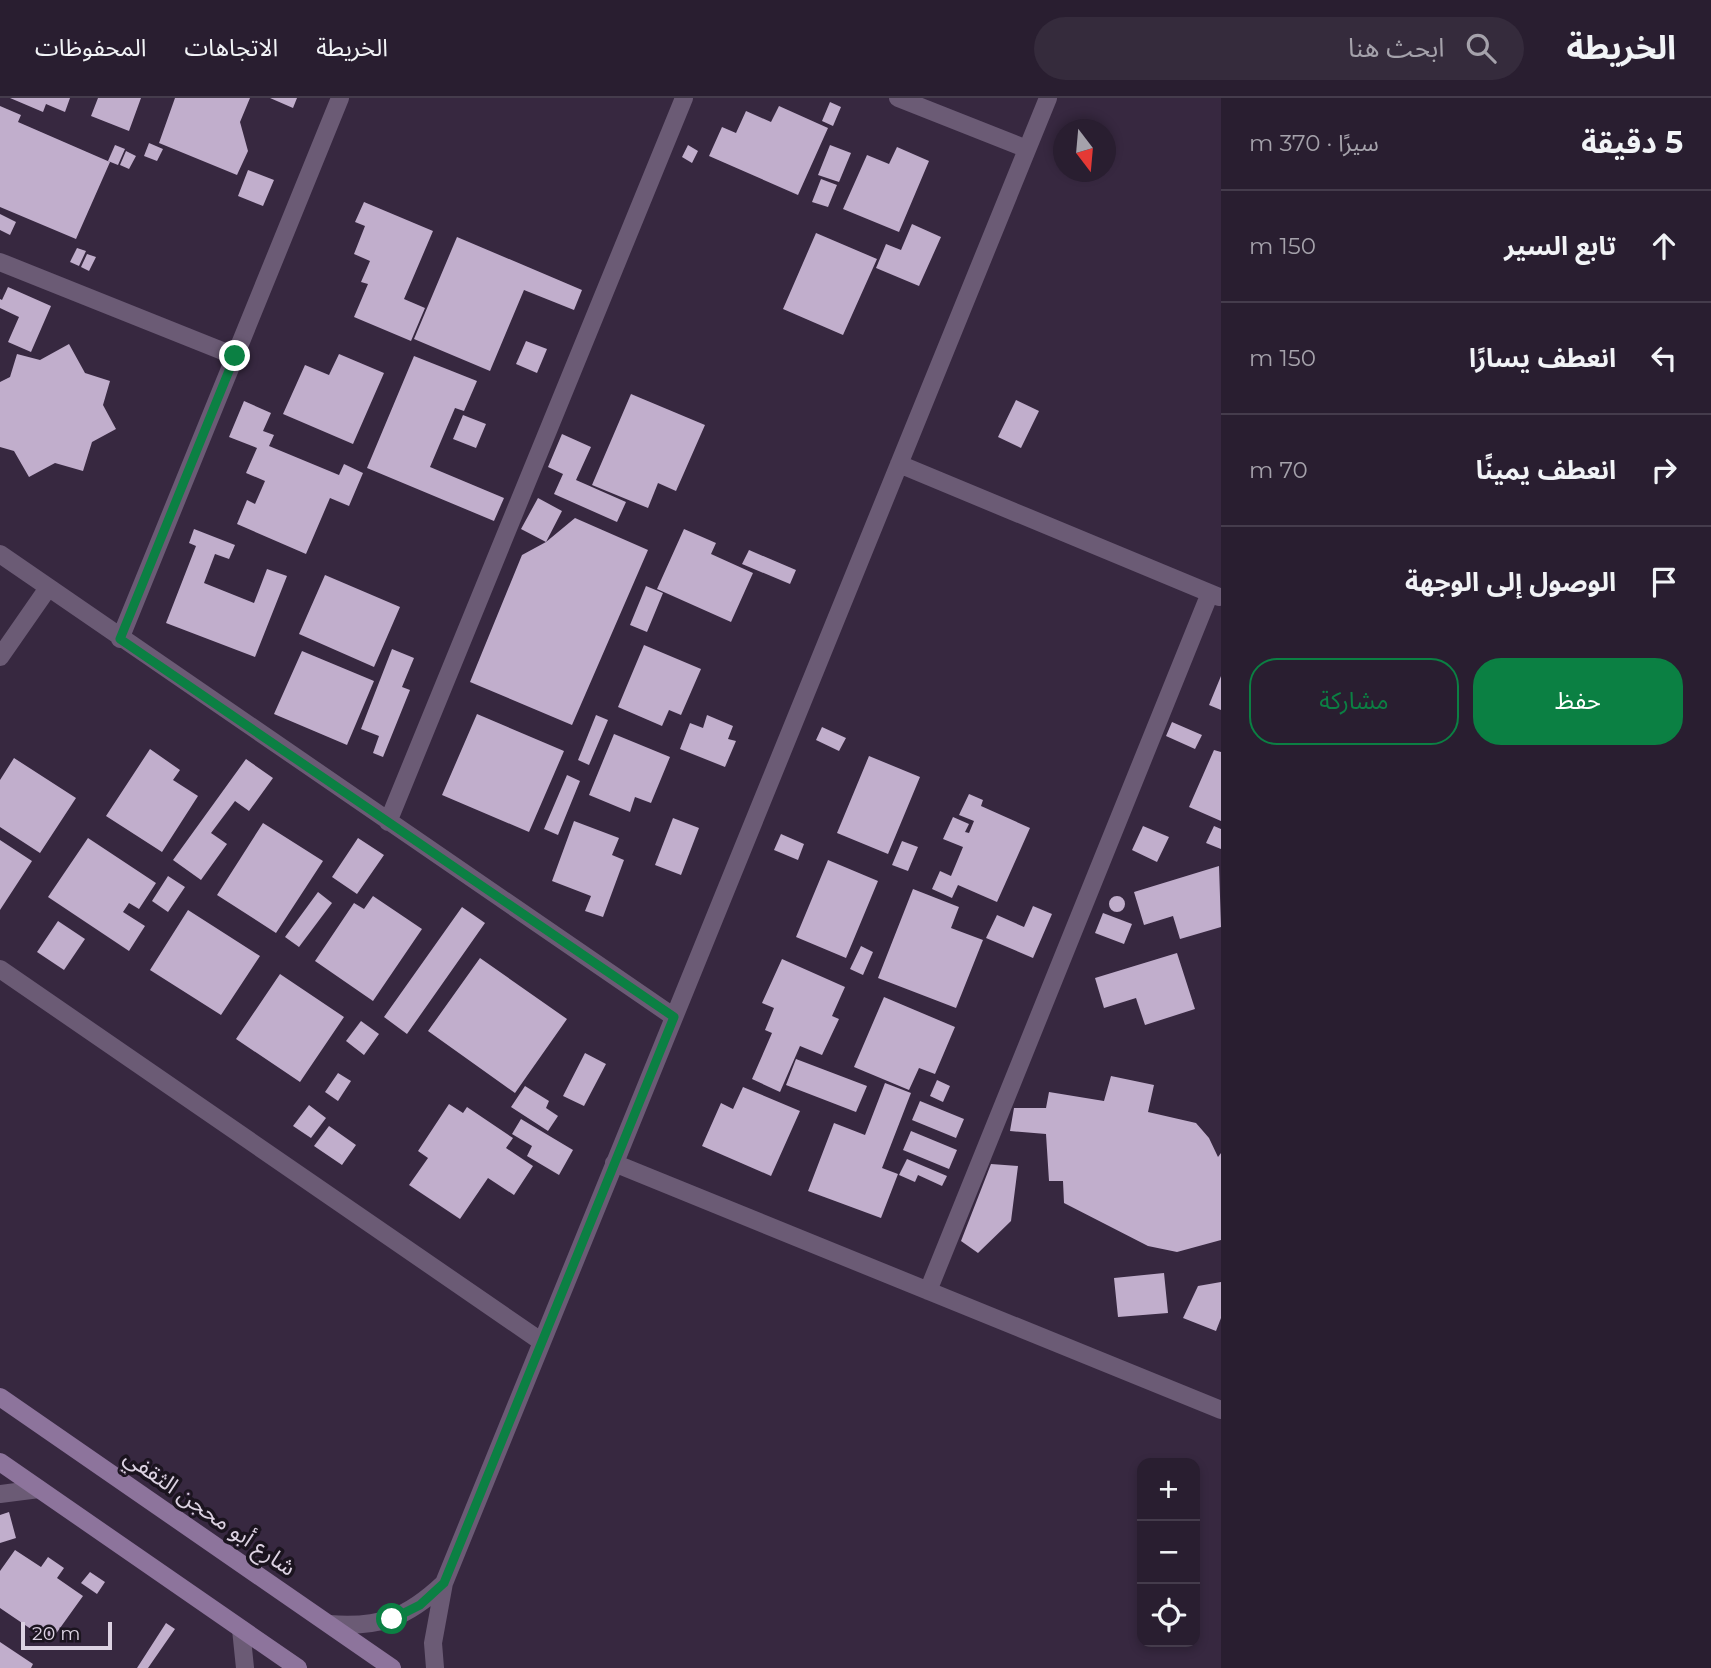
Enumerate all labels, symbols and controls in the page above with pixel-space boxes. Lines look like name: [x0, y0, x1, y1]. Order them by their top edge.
search box: [1034, 17, 1524, 80]
text: الخريطة: [1566, 27, 1676, 67]
icon: search: [1462, 29, 1500, 67]
text: ابحث هنا: [1348, 32, 1444, 64]
text: المحفوظات: [35, 33, 146, 62]
text: الاتجاهات: [184, 33, 278, 62]
text: الخريطة: [316, 33, 388, 62]
north arrow: [1053, 119, 1116, 182]
text: 5 دقيقة: [1581, 124, 1683, 161]
text: سيرًا · 370 m: [1249, 129, 1379, 157]
icon: ahead: [1645, 227, 1683, 265]
text: تابع السير: [1504, 230, 1616, 262]
text: 150 m: [1249, 232, 1316, 260]
icon: left: [1645, 339, 1683, 377]
route end: [219, 340, 250, 371]
text: انعطف يسارًا: [1469, 342, 1616, 374]
text: 150 m: [1249, 344, 1316, 372]
icon: right: [1645, 451, 1683, 489]
text: انعطف يمينًا: [1476, 454, 1616, 486]
text: 70 m: [1249, 456, 1308, 484]
icon: arrive: [1645, 563, 1683, 601]
text: الوصول إلى الوجهة: [1405, 566, 1616, 598]
button: مشاركة: [1249, 658, 1459, 745]
button: حفظ: [1473, 658, 1683, 745]
street label: شارع أبو محجن الثقفي: [117, 1442, 301, 1584]
map controls: [1137, 1458, 1200, 1647]
button: +: [1137, 1458, 1200, 1521]
button: −: [1137, 1521, 1200, 1584]
button: locate: [1137, 1584, 1200, 1647]
route start: [376, 1603, 407, 1634]
scale bar: [21, 1619, 112, 1651]
text: 20 m: [32, 1622, 80, 1645]

